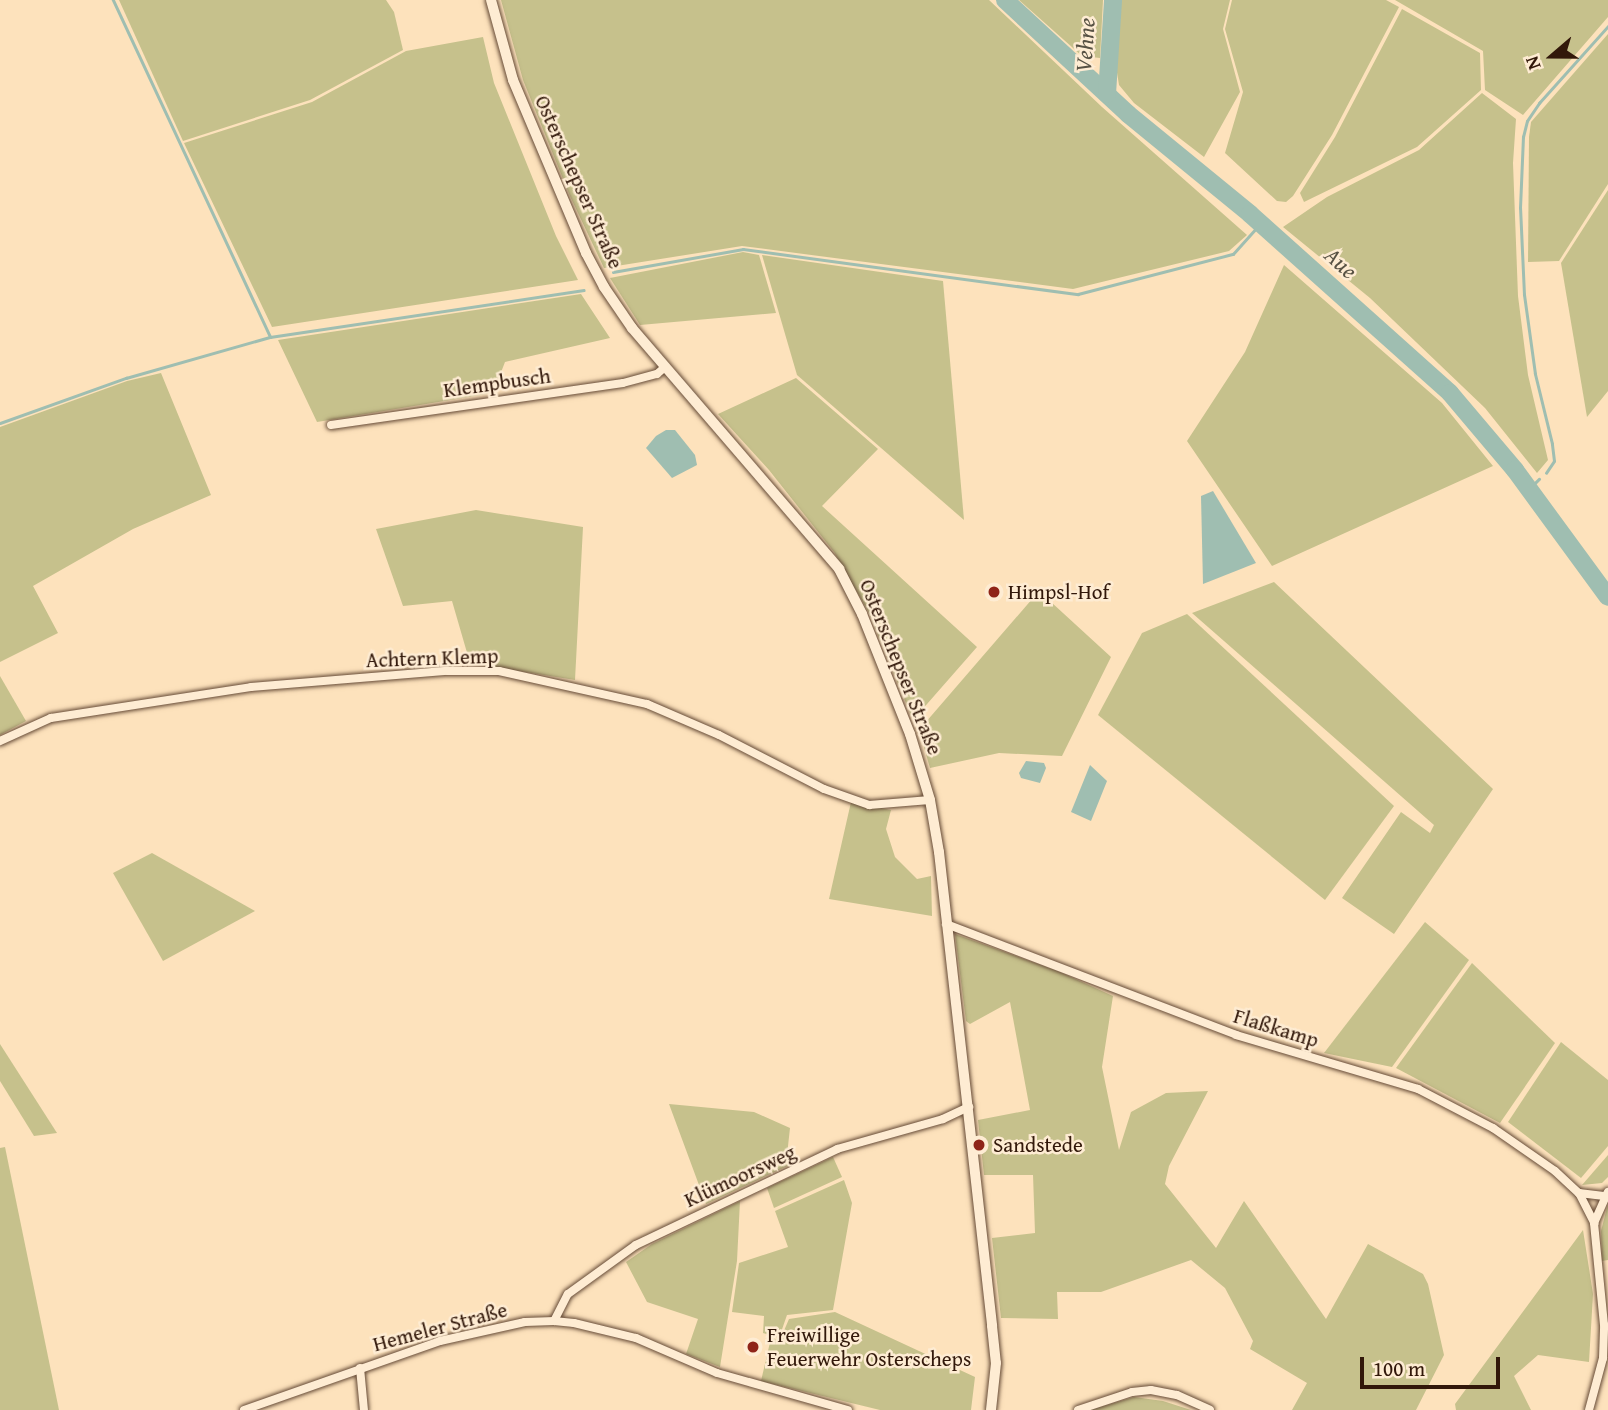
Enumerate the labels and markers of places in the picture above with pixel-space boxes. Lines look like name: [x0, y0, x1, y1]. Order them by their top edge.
place label: Himpsl-Hof: [1008, 579, 1109, 605]
marker: Himpsl-Hof: [986, 584, 1002, 600]
place label: Sandstede: [993, 1132, 1083, 1158]
marker: Sandstede: [971, 1137, 987, 1153]
place label: Freiwillige Feuerwehr Osterscheps: [767, 1322, 971, 1372]
marker: Freiwillige Feuerwehr Osterscheps: [745, 1339, 761, 1355]

